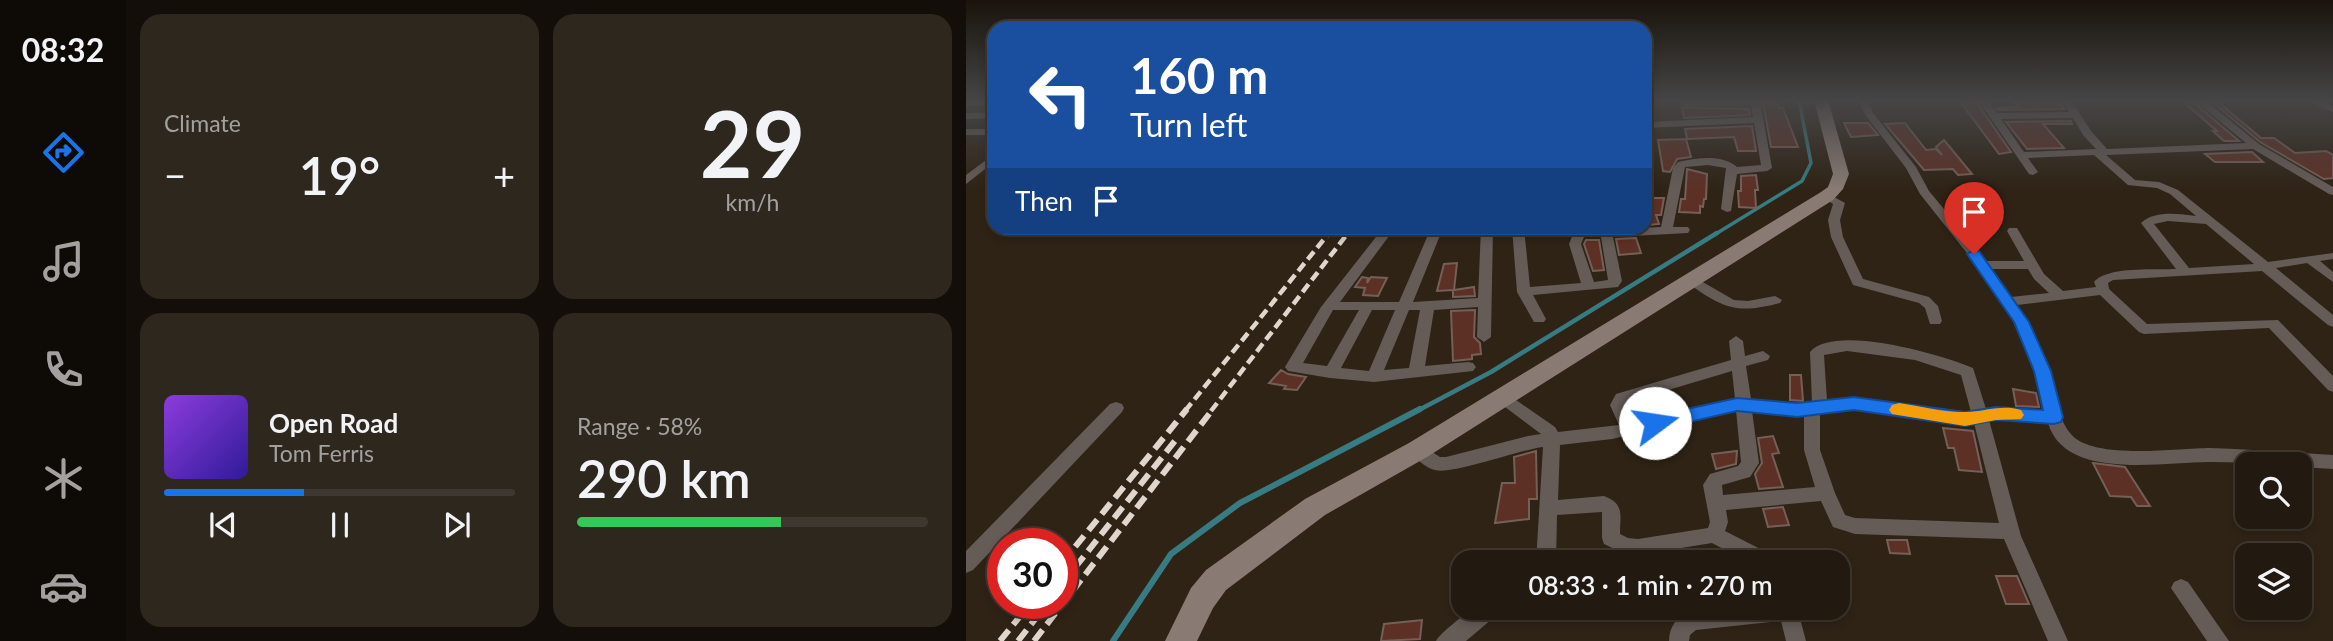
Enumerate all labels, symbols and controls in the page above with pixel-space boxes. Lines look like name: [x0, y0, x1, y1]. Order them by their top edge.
text: 08:32: [22, 30, 104, 69]
text: 160 m: [1130, 46, 1268, 104]
icon: left: [1015, 49, 1106, 140]
text: 29: [700, 88, 805, 197]
text: Turn left: [1130, 105, 1247, 144]
text: Climate: [164, 109, 241, 137]
icon: directions: [39, 128, 88, 177]
text: 19°: [299, 144, 380, 206]
text: −: [164, 152, 186, 198]
text: +: [493, 152, 515, 198]
icon: arrive: [1087, 182, 1125, 220]
pin: [1944, 182, 2004, 254]
text: Then: [1015, 185, 1073, 217]
text: km/h: [726, 188, 779, 216]
icon: arrive: [1955, 193, 1993, 231]
icon: music: [39, 237, 88, 286]
icon: phone: [39, 345, 88, 394]
position arrow: [1618, 386, 1692, 460]
text: Open Road: [269, 407, 398, 439]
text: Range · 58%: [577, 412, 702, 440]
text: Tom Ferris: [269, 439, 374, 467]
text: 290 km: [577, 447, 751, 509]
map controls: [2235, 452, 2312, 620]
button: search: [2235, 452, 2312, 529]
icon: climate: [39, 454, 88, 503]
icon: previous: [204, 506, 242, 544]
icon: pause: [321, 506, 359, 544]
icon: next: [438, 506, 476, 544]
speed limit sign: 30: [987, 528, 1078, 619]
button: layers: [2235, 543, 2312, 620]
icon: car: [39, 562, 88, 611]
text: 08:33 · 1 min · 270 m: [1528, 569, 1773, 601]

